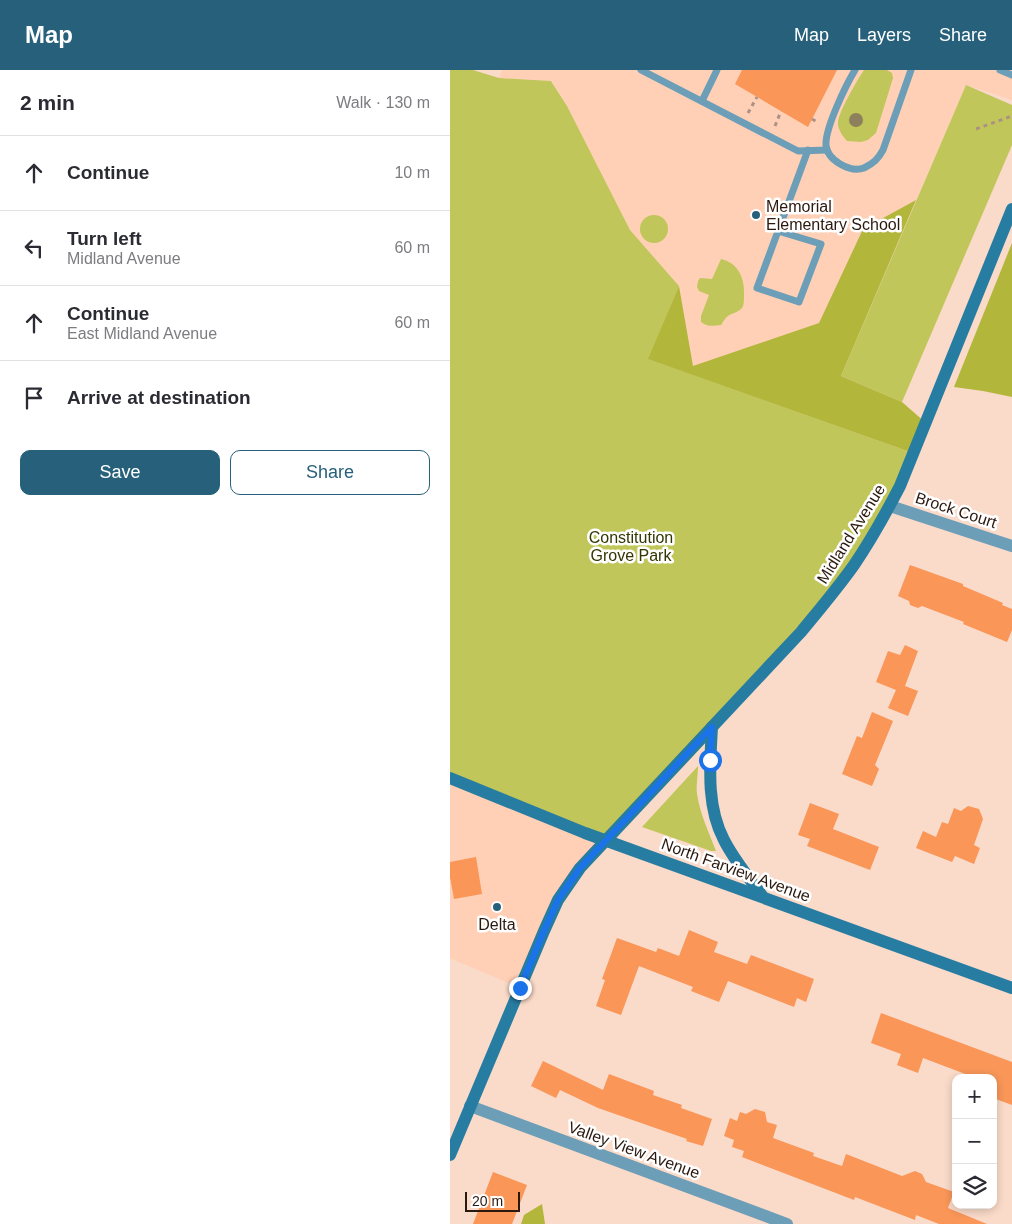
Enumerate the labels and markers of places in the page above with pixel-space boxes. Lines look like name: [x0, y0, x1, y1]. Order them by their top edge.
place label: Memorial Elementary School: [766, 198, 900, 233]
marker: Memorial Elementary School: [750, 209, 762, 221]
marker: Delta: [491, 901, 503, 913]
place label: Delta: [478, 916, 516, 933]

